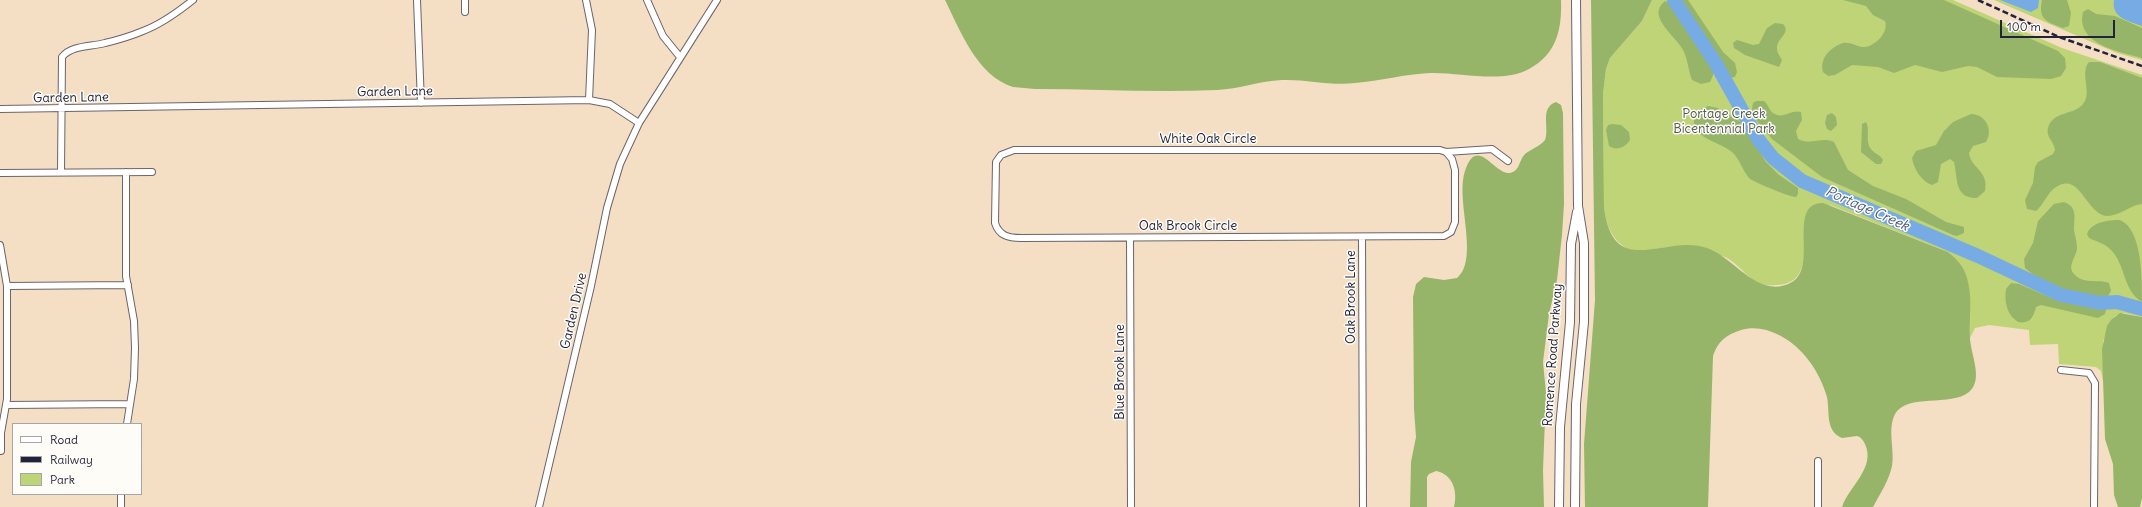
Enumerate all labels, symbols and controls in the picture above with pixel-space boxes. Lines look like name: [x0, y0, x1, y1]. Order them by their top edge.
scale bar: [2002, 12, 2117, 38]
text: 100 m: [2007, 19, 2041, 34]
street label: Garden Lane: [357, 84, 433, 100]
street label: Garden Lane: [33, 90, 109, 106]
park label: Portage Creek Bicentennial Park: [1673, 106, 1775, 137]
street label: White Oak Circle: [1160, 131, 1256, 147]
water label: Portage Creek: [1823, 183, 1911, 235]
street label: Oak Brook Circle: [1139, 218, 1237, 234]
street label: Oak Brook Lane: [1343, 250, 1359, 344]
street label: Garden Drive: [558, 271, 590, 351]
street label: Romence Road Parkway: [1540, 283, 1566, 427]
street label: Blue Brook Lane: [1112, 324, 1128, 420]
legend: [12, 423, 142, 495]
text: Road: [50, 432, 78, 447]
text: Railway: [50, 452, 93, 467]
text: Park: [50, 472, 75, 487]

